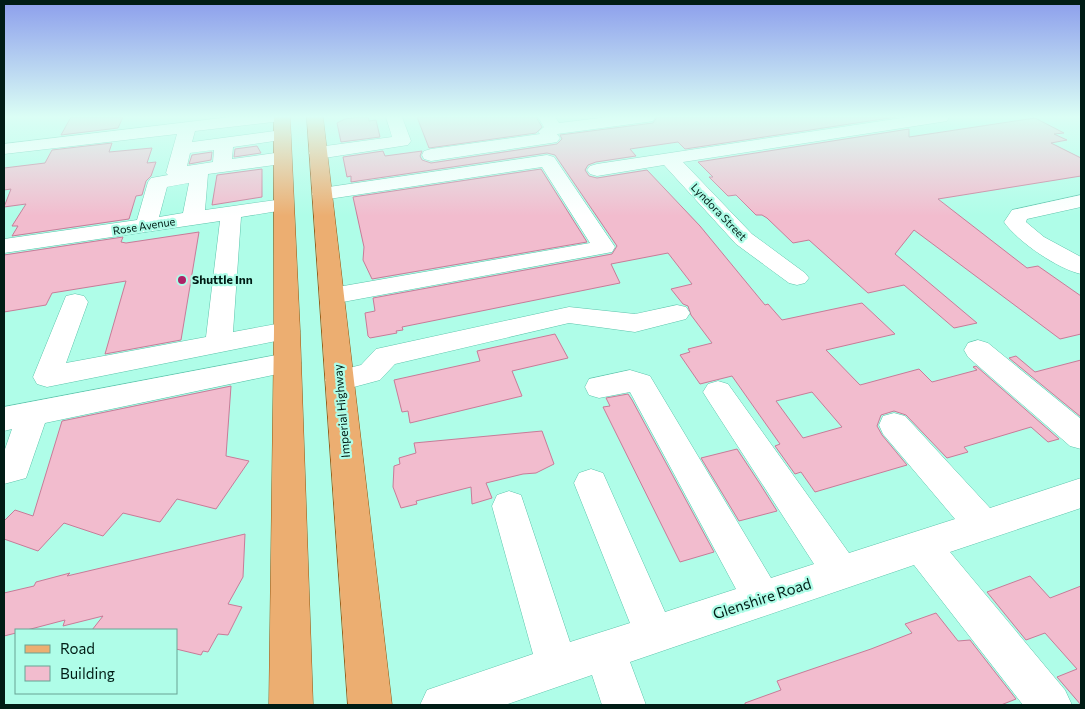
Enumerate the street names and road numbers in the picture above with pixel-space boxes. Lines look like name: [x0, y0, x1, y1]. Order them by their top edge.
street label: Lyndora Street: [689, 180, 750, 243]
street label: Rose Avenue: [112, 214, 176, 237]
street label: Imperial Highway: [330, 364, 352, 458]
street label: Glenshire Road: [710, 574, 813, 622]

